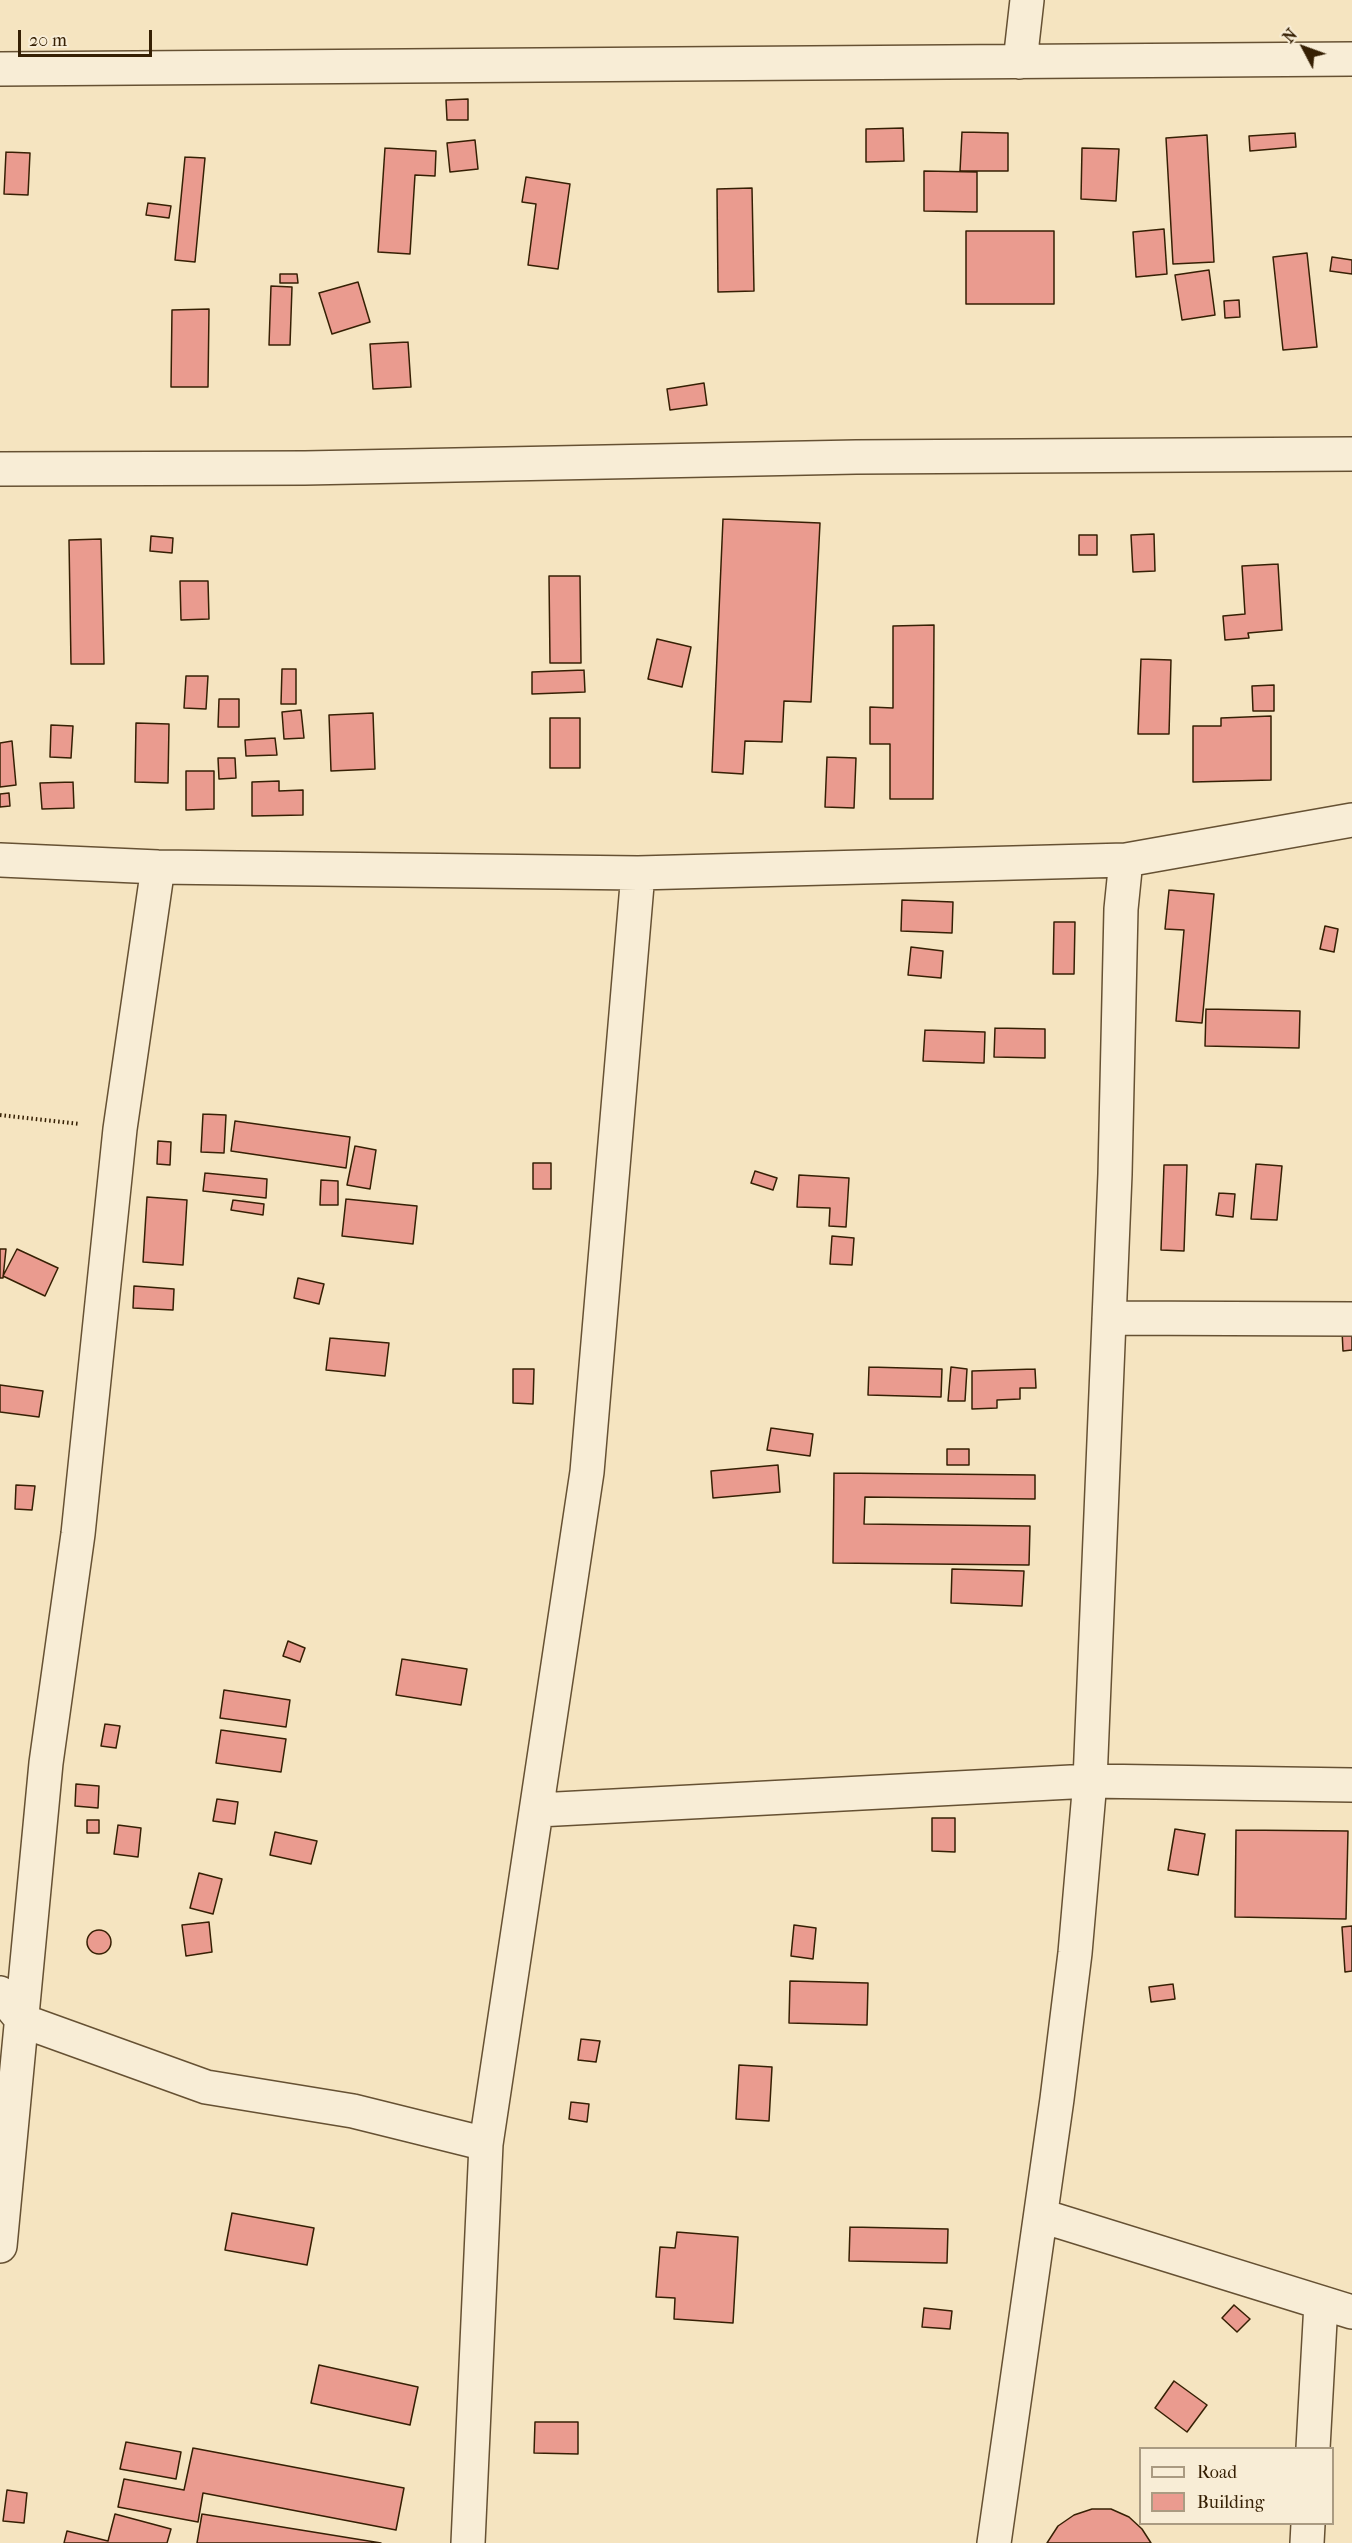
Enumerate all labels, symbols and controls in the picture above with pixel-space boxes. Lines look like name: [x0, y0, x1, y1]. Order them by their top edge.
scale bar: [21, 18, 154, 56]
north arrow: [1274, 18, 1334, 78]
text: N: [1279, 25, 1301, 47]
text: 20 m: [29, 30, 67, 51]
legend: [1139, 2447, 1334, 2525]
text: Road: [1197, 2462, 1237, 2483]
text: Building: [1197, 2492, 1264, 2513]

